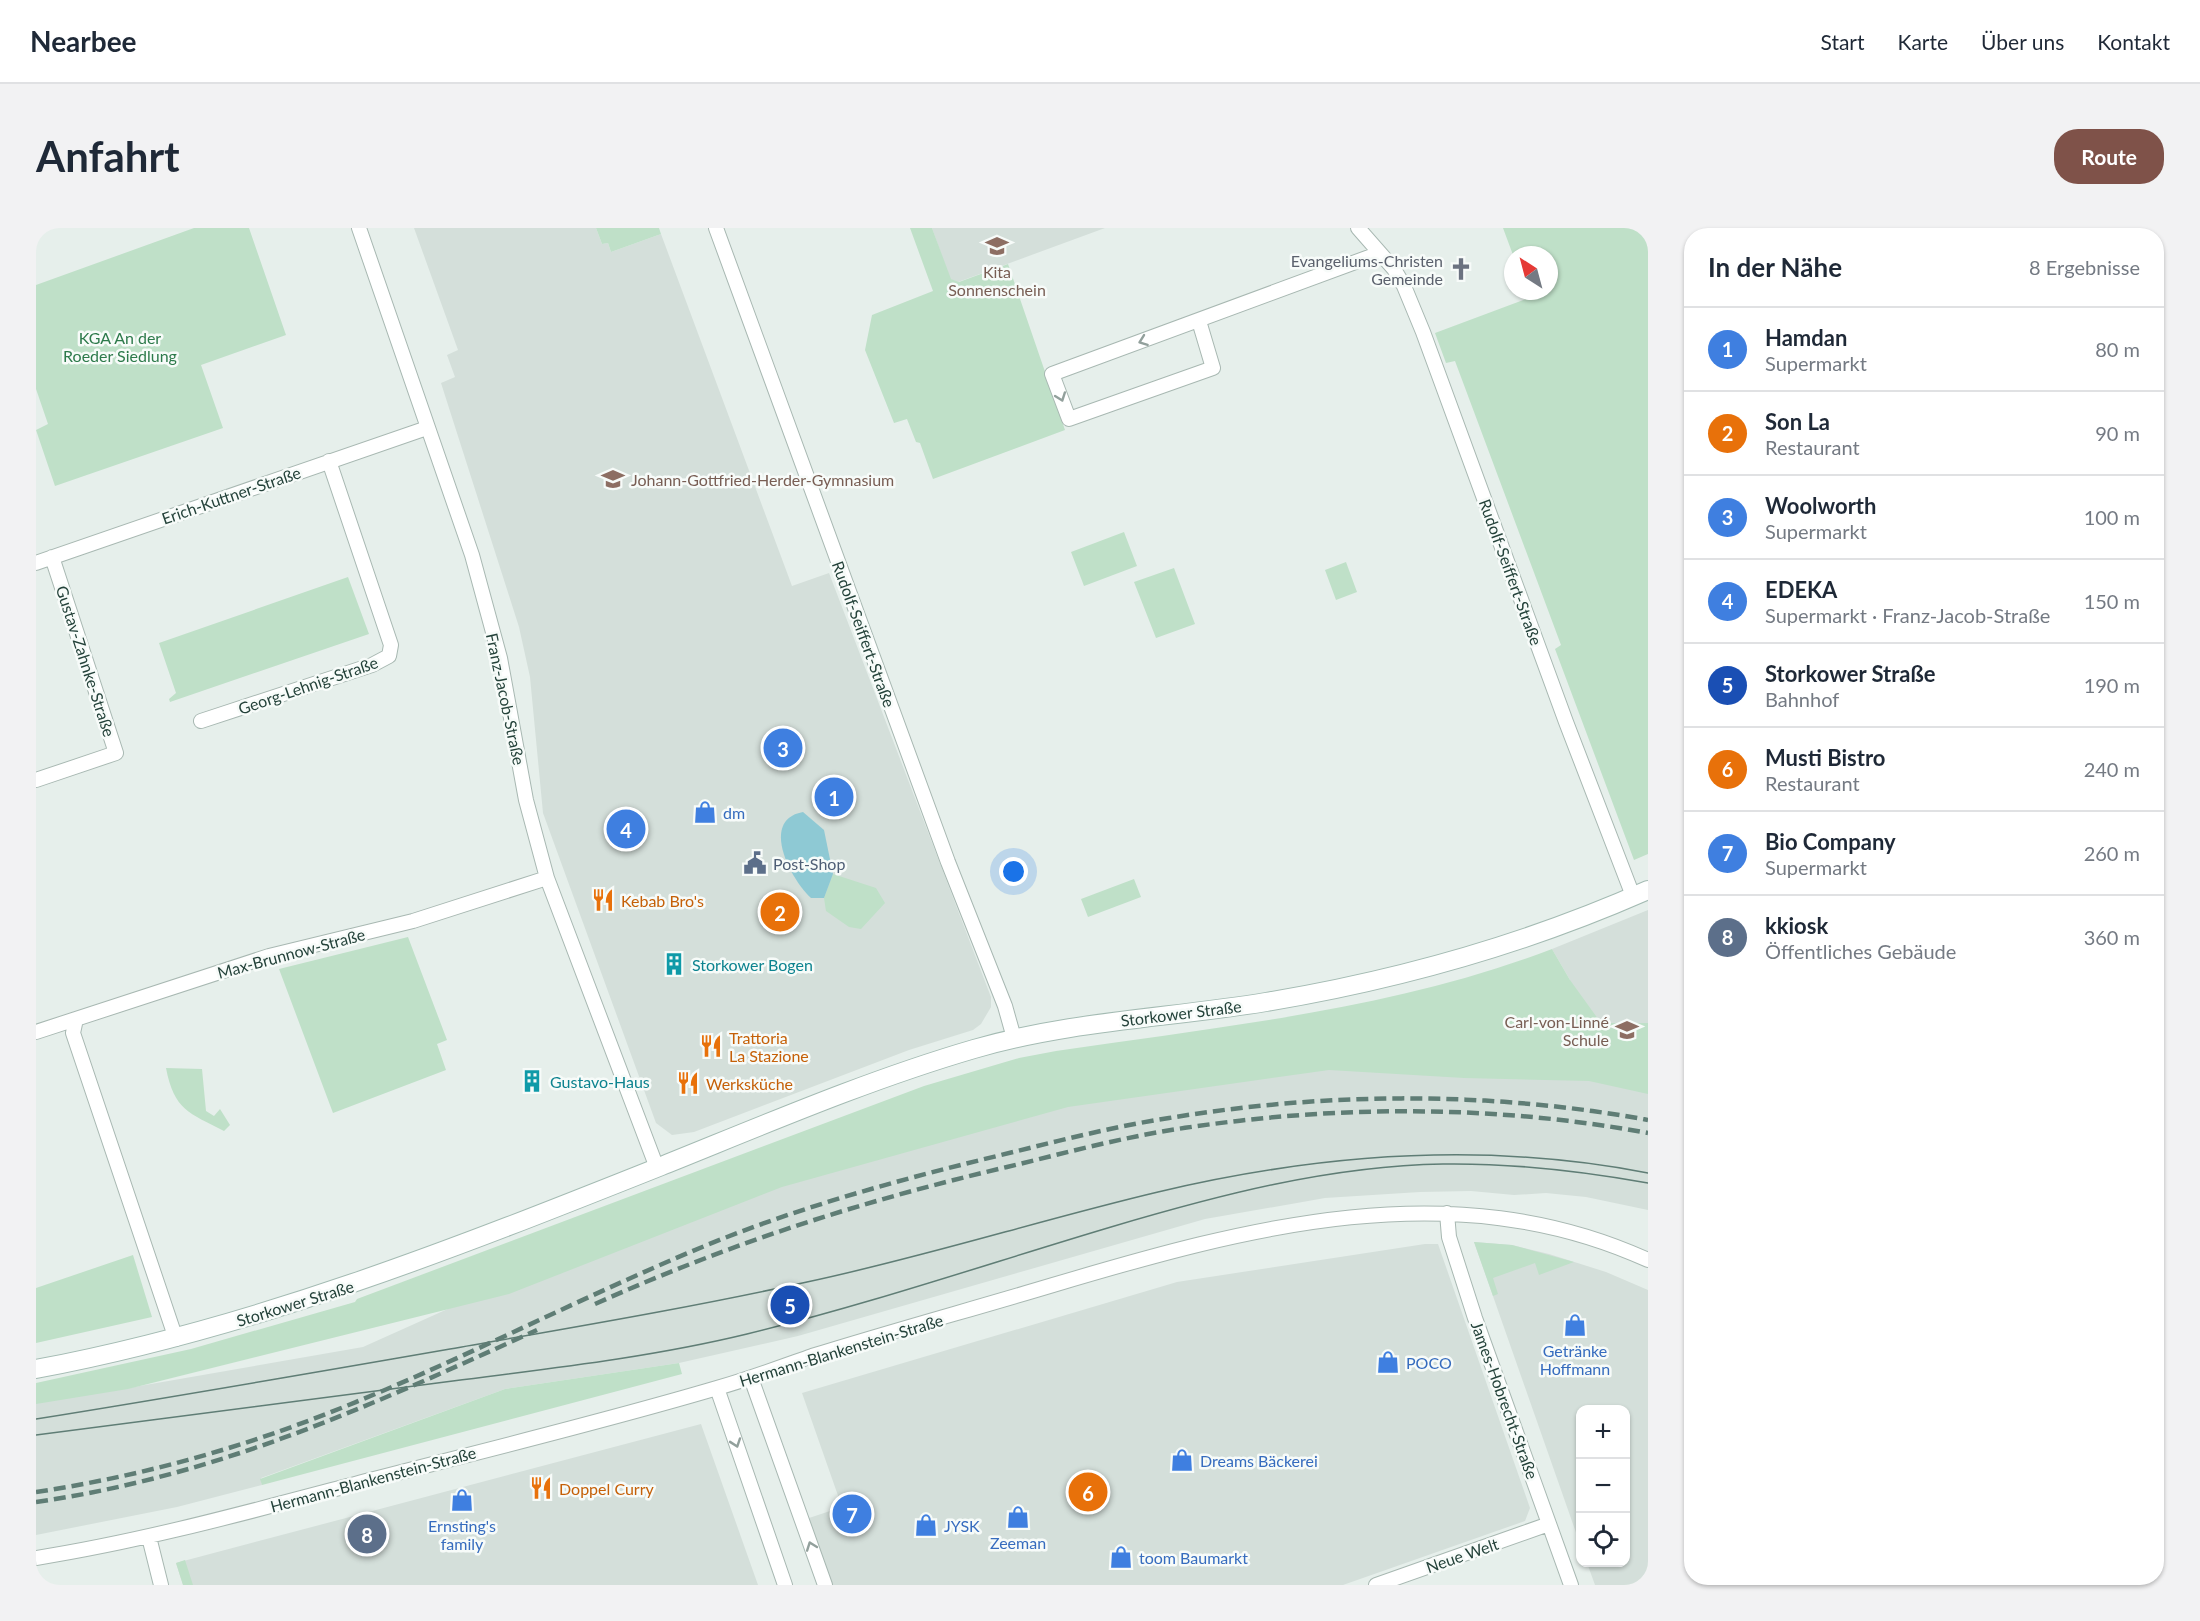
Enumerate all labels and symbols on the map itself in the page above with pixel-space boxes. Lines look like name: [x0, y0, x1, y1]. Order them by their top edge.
school or university icon: Kita Sonnenschein: [984, 233, 1010, 259]
north arrow: [1504, 246, 1558, 300]
place label: Evangeliums-Christen Gemeinde: [1291, 251, 1443, 288]
church icon: Evangeliums-Christen Gemeinde: [1448, 256, 1474, 282]
place label: Kita Sonnenschein: [948, 262, 1046, 299]
park label: KGA An der Roeder Siedlung: [63, 328, 177, 365]
one-way arrow: [1139, 334, 1149, 347]
one-way arrow: [1053, 391, 1066, 401]
street label: Erich-Kuttner-Straße: [159, 462, 303, 528]
school or university icon: Johann-Gottfried-Herder-Gymnasium: [600, 466, 626, 492]
place label: Johann-Gottfried-Herder-Gymnasium: [631, 470, 894, 489]
street label: Rudolf-Seiffert-Straße: [1476, 496, 1546, 648]
street label: Rudolf-Seiffert-Straße: [829, 558, 899, 710]
street label: Gustav-Zahnke-Straße: [53, 583, 119, 739]
street label: Franz-Jacob-Straße: [483, 631, 529, 767]
street label: Georg-Lehnig-Straße: [236, 652, 380, 718]
pin: 3: [764, 726, 802, 770]
pin: 1: [814, 774, 854, 820]
shop icon: dm: [692, 799, 718, 825]
place label: dm: [723, 803, 745, 822]
pin: 4: [606, 806, 646, 852]
public building icon: Post-Shop: [742, 850, 768, 876]
place label: Post-Shop: [773, 854, 845, 873]
your location: [999, 857, 1028, 886]
restaurant icon: Kebab Bro's: [590, 887, 616, 913]
pin: 2: [760, 890, 800, 934]
place label: Kebab Bro's: [621, 891, 704, 910]
street label: Max-Brunnow-Straße: [215, 924, 367, 982]
building icon: Storkower Bogen: [661, 951, 687, 977]
place label: Storkower Bogen: [692, 955, 813, 974]
street label: Storkower Straße: [1120, 996, 1242, 1030]
place label: Carl-von-Linné Schule: [1504, 1012, 1609, 1049]
school or university icon: Carl-von-Linné Schule: [1614, 1017, 1640, 1043]
place label: Trattoria La Stazione: [729, 1028, 809, 1065]
restaurant icon: Trattoria La Stazione: [698, 1033, 724, 1059]
building icon: Gustavo-Haus: [519, 1068, 545, 1094]
restaurant icon: Werksküche: [675, 1070, 701, 1096]
place label: Gustavo-Haus: [550, 1072, 650, 1091]
place label: Werksküche: [706, 1074, 793, 1093]
street label: Storkower Straße: [234, 1276, 356, 1330]
pin: 5: [770, 1282, 810, 1328]
street label: Hermann-Blankenstein-Straße: [737, 1310, 945, 1390]
shop icon: Getränke Hoffmann: [1562, 1312, 1588, 1338]
street label: James-Hobrecht-Straße: [1468, 1319, 1542, 1481]
place label: Getränke Hoffmann: [1540, 1341, 1610, 1378]
shop icon: POCO: [1375, 1349, 1401, 1375]
place label: POCO: [1406, 1353, 1452, 1372]
one-way arrow: [729, 1438, 742, 1448]
street label: Hermann-Blankenstein-Straße: [268, 1442, 478, 1516]
shop icon: Dreams Bäckerei: [1169, 1447, 1195, 1473]
place label: Dreams Bäckerei: [1200, 1451, 1318, 1470]
pin: 6: [1068, 1470, 1108, 1514]
restaurant icon: Doppel Curry: [528, 1475, 554, 1501]
place label: Doppel Curry: [559, 1479, 655, 1498]
shop icon: Ernsting's family: [449, 1487, 475, 1513]
pin: 7: [832, 1492, 872, 1536]
shop icon: Zeeman: [1005, 1504, 1031, 1530]
pin: 8: [348, 1512, 386, 1556]
shop icon: JYSK: [913, 1512, 939, 1538]
place label: Ernsting's family: [428, 1516, 496, 1553]
place label: JYSK: [944, 1516, 980, 1535]
place label: Zeeman: [990, 1533, 1046, 1552]
street label: Neue Welt: [1423, 1534, 1501, 1576]
one-way arrow: [806, 1541, 819, 1552]
shop icon: toom Baumarkt: [1108, 1544, 1134, 1570]
place label: toom Baumarkt: [1139, 1548, 1248, 1567]

